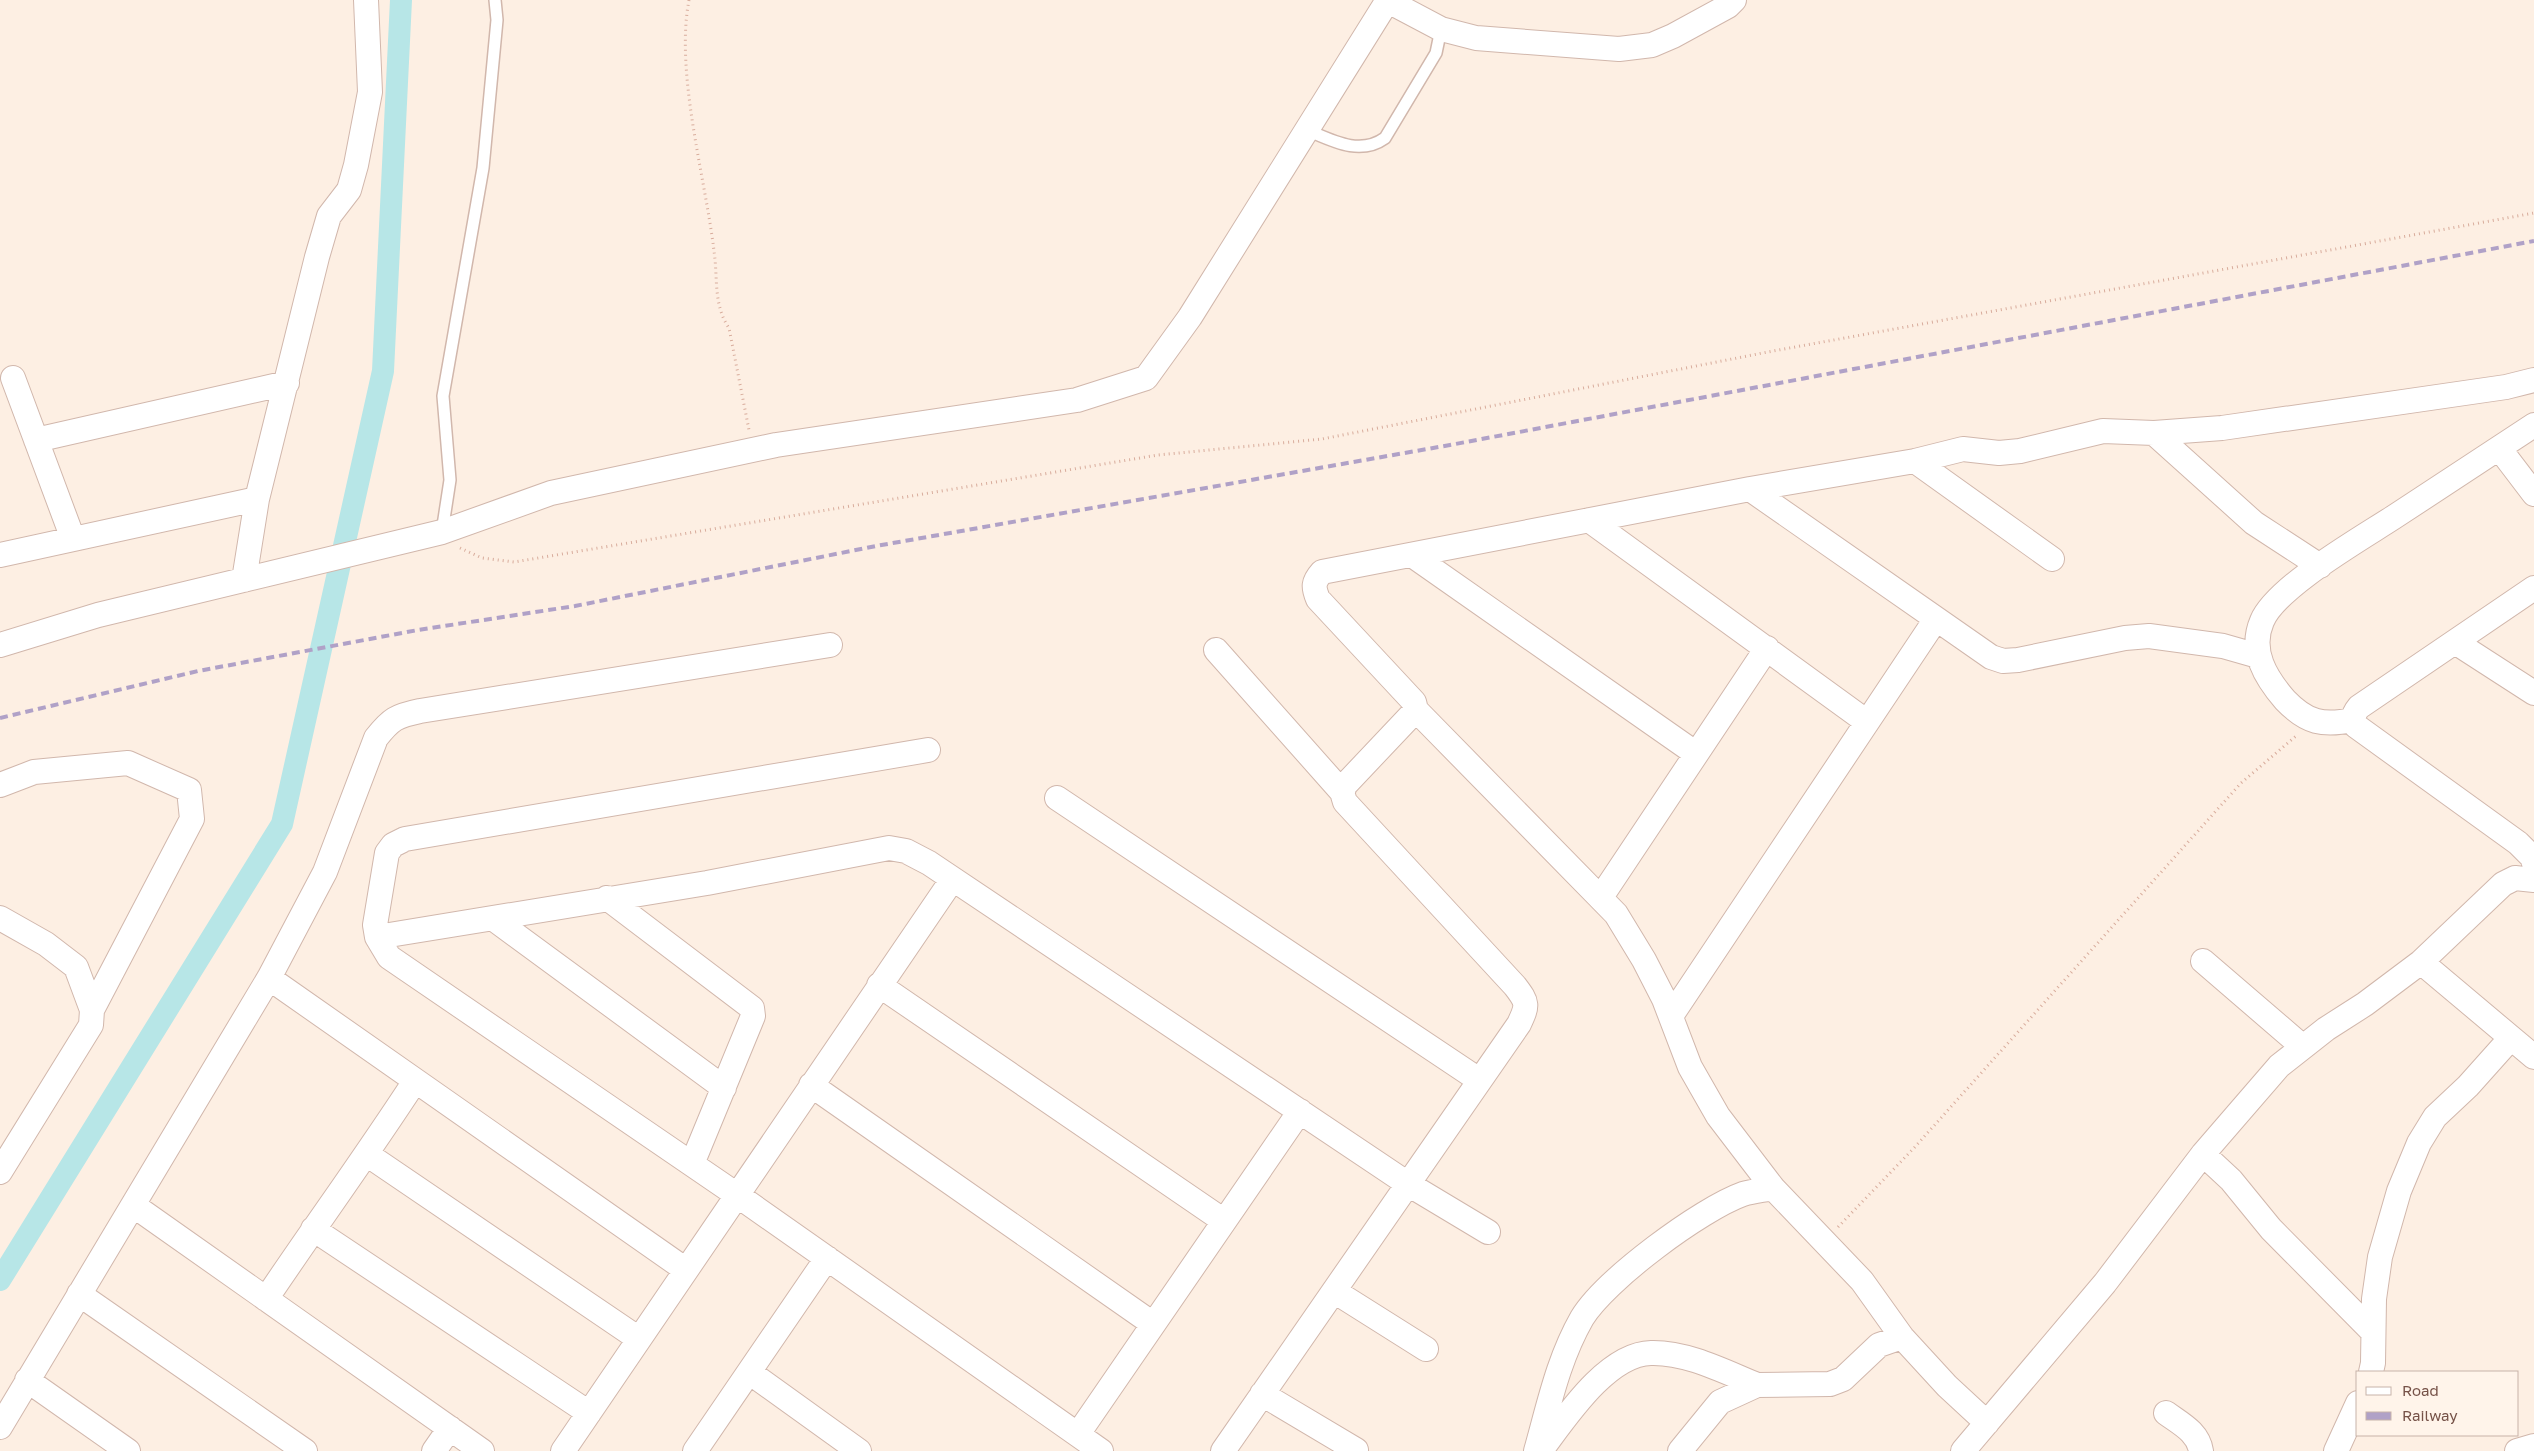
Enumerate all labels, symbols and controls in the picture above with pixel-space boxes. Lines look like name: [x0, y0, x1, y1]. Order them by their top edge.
legend: [2356, 1371, 2519, 1436]
text: Road: [2402, 1381, 2439, 1399]
text: Railway: [2402, 1406, 2458, 1424]

